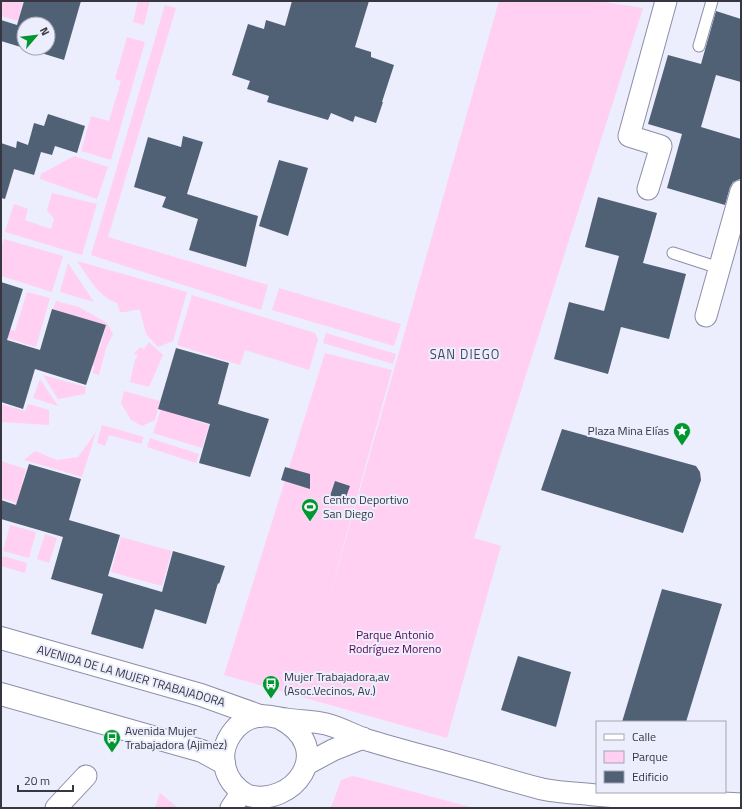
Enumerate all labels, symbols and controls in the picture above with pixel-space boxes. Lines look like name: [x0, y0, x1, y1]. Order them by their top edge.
north arrow: [16, 16, 56, 56]
text: N: [36, 24, 54, 38]
district label: SAN DIEGO: [430, 344, 500, 364]
place label: Plaza Mina Elías: [588, 421, 669, 440]
place icon: Plaza Mina Elías: [672, 421, 692, 446]
place label: Centro Deportivo San Diego: [323, 490, 409, 523]
sports icon: Centro Deportivo San Diego: [300, 497, 320, 522]
park label: Parque Antonio Rodríguez Moreno: [349, 625, 441, 658]
street label: AVENIDA DE LA MUJER TRABAJADORA: [35, 640, 228, 712]
place label: Mujer Trabajadora,av (Asoc.Vecinos, Av.): [284, 667, 390, 700]
bus stop icon: Mujer Trabajadora,av (Asoc.Vecinos, Av.): [261, 674, 281, 699]
place label: Avenida Mujer Trabajadora (Ajimez): [125, 721, 227, 754]
legend: [596, 721, 726, 793]
text: Calle: [632, 727, 656, 746]
bus stop icon: Avenida Mujer Trabajadora (Ajimez): [102, 728, 122, 753]
text: Parque: [632, 747, 668, 766]
scale bar: [18, 767, 73, 793]
text: Edificio: [632, 767, 668, 786]
text: 20 m: [24, 771, 50, 790]

